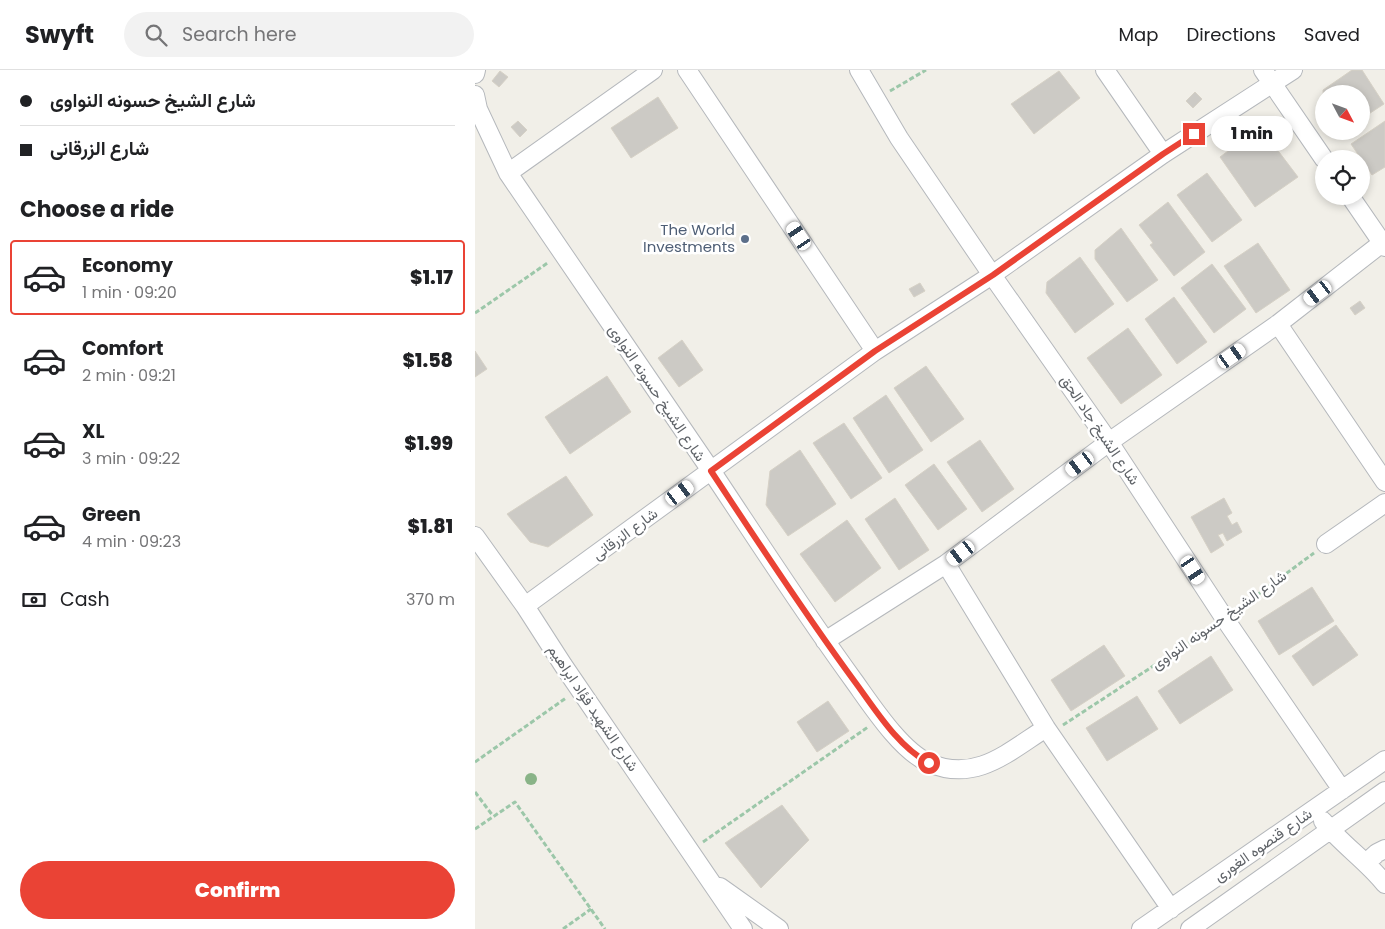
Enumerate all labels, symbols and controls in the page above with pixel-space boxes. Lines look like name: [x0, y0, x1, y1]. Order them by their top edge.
search box: [124, 12, 474, 57]
text: Swyft: [25, 18, 94, 51]
icon: search: [142, 21, 170, 49]
text: Search here: [182, 21, 297, 48]
text: Map: [1119, 22, 1158, 47]
text: Directions: [1186, 22, 1276, 47]
text: Saved: [1304, 22, 1360, 47]
north arrow: [1315, 85, 1370, 140]
map controls: [1315, 85, 1370, 205]
text: شارع الشيخ حسونه النواوى: [50, 87, 256, 114]
callout: 1 min: [1211, 116, 1294, 152]
text: 1 min: [1231, 122, 1273, 145]
route end: [1183, 123, 1205, 145]
text: شارع الزرقانى: [50, 135, 149, 162]
button: locate: [1315, 150, 1370, 205]
text: Choose a ride: [20, 194, 174, 225]
place label: The World Investments: [643, 219, 735, 257]
car: [784, 219, 813, 253]
marker: The World Investments: [739, 233, 751, 245]
text: Economy: [82, 252, 173, 279]
icon: car: [22, 255, 67, 300]
text: $1.17: [410, 264, 453, 291]
car: [1301, 278, 1334, 308]
text: 1 min · 09:20: [82, 281, 177, 304]
street label: شارع الشيخ حسونه النواوى: [603, 320, 711, 466]
text: Comfort: [82, 335, 164, 362]
icon: car: [22, 338, 67, 383]
car: [1215, 341, 1248, 371]
text: $1.58: [403, 347, 453, 374]
text: 2 min · 09:21: [82, 364, 176, 387]
street label: شارع الشيخ جاد الحق: [1055, 370, 1145, 490]
text: XL: [82, 418, 105, 445]
icon: car: [22, 421, 67, 466]
text: $1.99: [404, 430, 453, 457]
text: 3 min · 09:22: [82, 447, 180, 470]
car: [1063, 449, 1096, 479]
car: [663, 478, 696, 508]
text: Green: [82, 501, 141, 528]
street label: شارع الزرقانى: [588, 503, 663, 565]
icon: car: [22, 504, 67, 549]
text: $1.81: [408, 513, 453, 540]
text: 4 min · 09:23: [82, 530, 181, 553]
car: [944, 538, 977, 568]
car: [1178, 553, 1207, 587]
street label: شارع الشيخ حسونه النواوى: [1147, 565, 1291, 675]
icon: cash: [20, 586, 48, 614]
text: Cash: [60, 586, 110, 613]
text: 370 m: [406, 588, 455, 611]
street label: شارع الشهيد فؤاد ابراهيم: [542, 640, 644, 776]
route start: [918, 752, 940, 774]
street label: شارع قنصوه الغورى: [1209, 803, 1317, 887]
button: Confirm: [20, 861, 455, 919]

